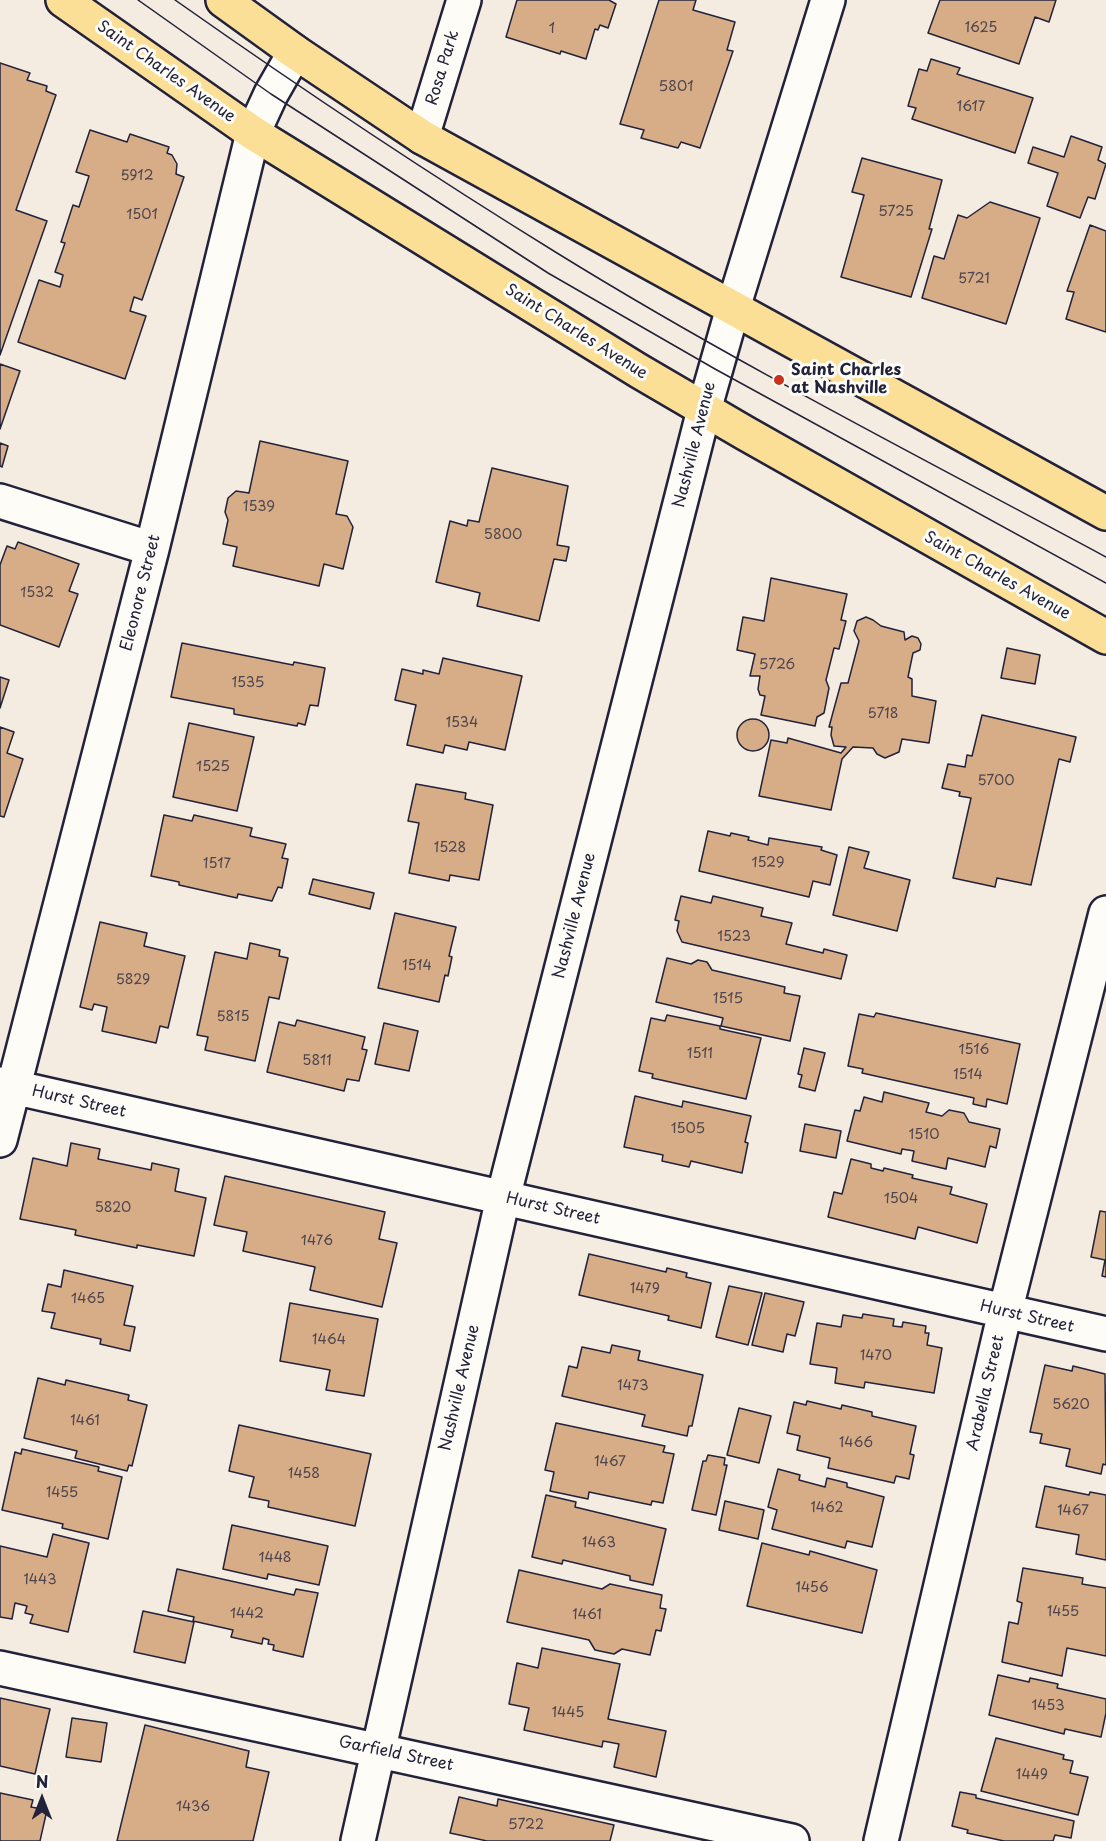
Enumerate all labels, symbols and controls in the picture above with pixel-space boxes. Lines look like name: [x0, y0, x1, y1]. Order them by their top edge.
street label: Saint Charles Avenue: [93, 17, 239, 127]
house number: 1625: [965, 20, 997, 36]
house number: 1: [549, 21, 555, 37]
street label: Rosa Park: [422, 28, 464, 108]
house number: 5801: [659, 79, 693, 95]
house number: 1617: [957, 99, 985, 115]
house number: 5912: [120, 168, 154, 184]
house number: 5725: [878, 204, 914, 220]
house number: 1501: [126, 207, 158, 223]
house number: 5721: [958, 271, 990, 287]
street label: Saint Charles Avenue: [501, 280, 651, 384]
place label: Saint Charles at Nashville: [791, 361, 901, 399]
marker: Saint Charles at Nashville: [772, 373, 786, 387]
street label: Nashville Avenue: [670, 380, 720, 510]
house number: 1539: [243, 499, 275, 515]
house number: 5800: [484, 527, 522, 543]
street label: Saint Charles Avenue: [921, 528, 1073, 624]
street label: Eleonore Street: [117, 533, 165, 653]
house number: 1532: [20, 585, 54, 601]
house number: 5726: [759, 657, 795, 673]
house number: 1535: [232, 675, 264, 691]
house number: 5718: [868, 706, 898, 722]
house number: 1534: [446, 715, 478, 731]
house number: 1525: [196, 759, 230, 775]
house number: 5700: [977, 773, 1015, 789]
house number: 1528: [434, 840, 466, 856]
street label: Nashville Avenue: [550, 851, 600, 981]
house number: 1529: [752, 855, 784, 871]
house number: 1517: [203, 856, 231, 872]
house number: 1523: [717, 929, 751, 945]
house number: 1514: [402, 958, 432, 974]
house number: 5829: [116, 972, 150, 988]
house number: 1515: [713, 991, 743, 1007]
house number: 5815: [217, 1009, 249, 1025]
house number: 1516: [959, 1042, 989, 1058]
house number: 1511: [687, 1046, 713, 1062]
house number: 5811: [302, 1053, 332, 1069]
house number: 1514: [953, 1067, 983, 1083]
street label: Hurst Street: [30, 1082, 128, 1122]
house number: 1505: [671, 1121, 705, 1137]
house number: 1510: [909, 1127, 939, 1143]
street label: Hurst Street: [504, 1189, 602, 1229]
house number: 1504: [884, 1191, 918, 1207]
house number: 5820: [95, 1200, 131, 1216]
house number: 1476: [301, 1233, 333, 1249]
house number: 1479: [630, 1281, 660, 1297]
house number: 1465: [71, 1291, 105, 1307]
street label: Hurst Street: [978, 1297, 1076, 1337]
street label: Nashville Avenue: [436, 1323, 484, 1453]
house number: 1464: [312, 1332, 346, 1348]
street label: Arabella Street: [963, 1333, 1009, 1453]
house number: 1470: [860, 1348, 892, 1364]
house number: 1473: [617, 1378, 649, 1394]
house number: 5620: [1052, 1397, 1090, 1413]
house number: 1461: [70, 1413, 100, 1429]
house number: 1466: [839, 1435, 873, 1451]
house number: 1467: [594, 1454, 626, 1470]
house number: 1458: [288, 1466, 320, 1482]
house number: 1455: [46, 1485, 78, 1501]
house number: 1462: [811, 1500, 843, 1516]
house number: 1467: [1057, 1503, 1089, 1519]
house number: 1463: [582, 1535, 616, 1551]
house number: 1448: [258, 1550, 292, 1566]
house number: 1443: [23, 1572, 57, 1588]
house number: 1456: [795, 1580, 829, 1596]
house number: 1455: [1047, 1604, 1079, 1620]
house number: 1442: [230, 1606, 264, 1622]
house number: 1461: [572, 1607, 602, 1623]
house number: 1453: [1032, 1698, 1064, 1714]
house number: 1445: [552, 1705, 584, 1721]
street label: Garfield Street: [337, 1732, 455, 1776]
house number: 1449: [1016, 1767, 1048, 1783]
north arrow: [12, 1769, 72, 1829]
text: N: [36, 1769, 48, 1793]
house number: 1436: [176, 1799, 210, 1815]
house number: 5722: [508, 1817, 544, 1833]

